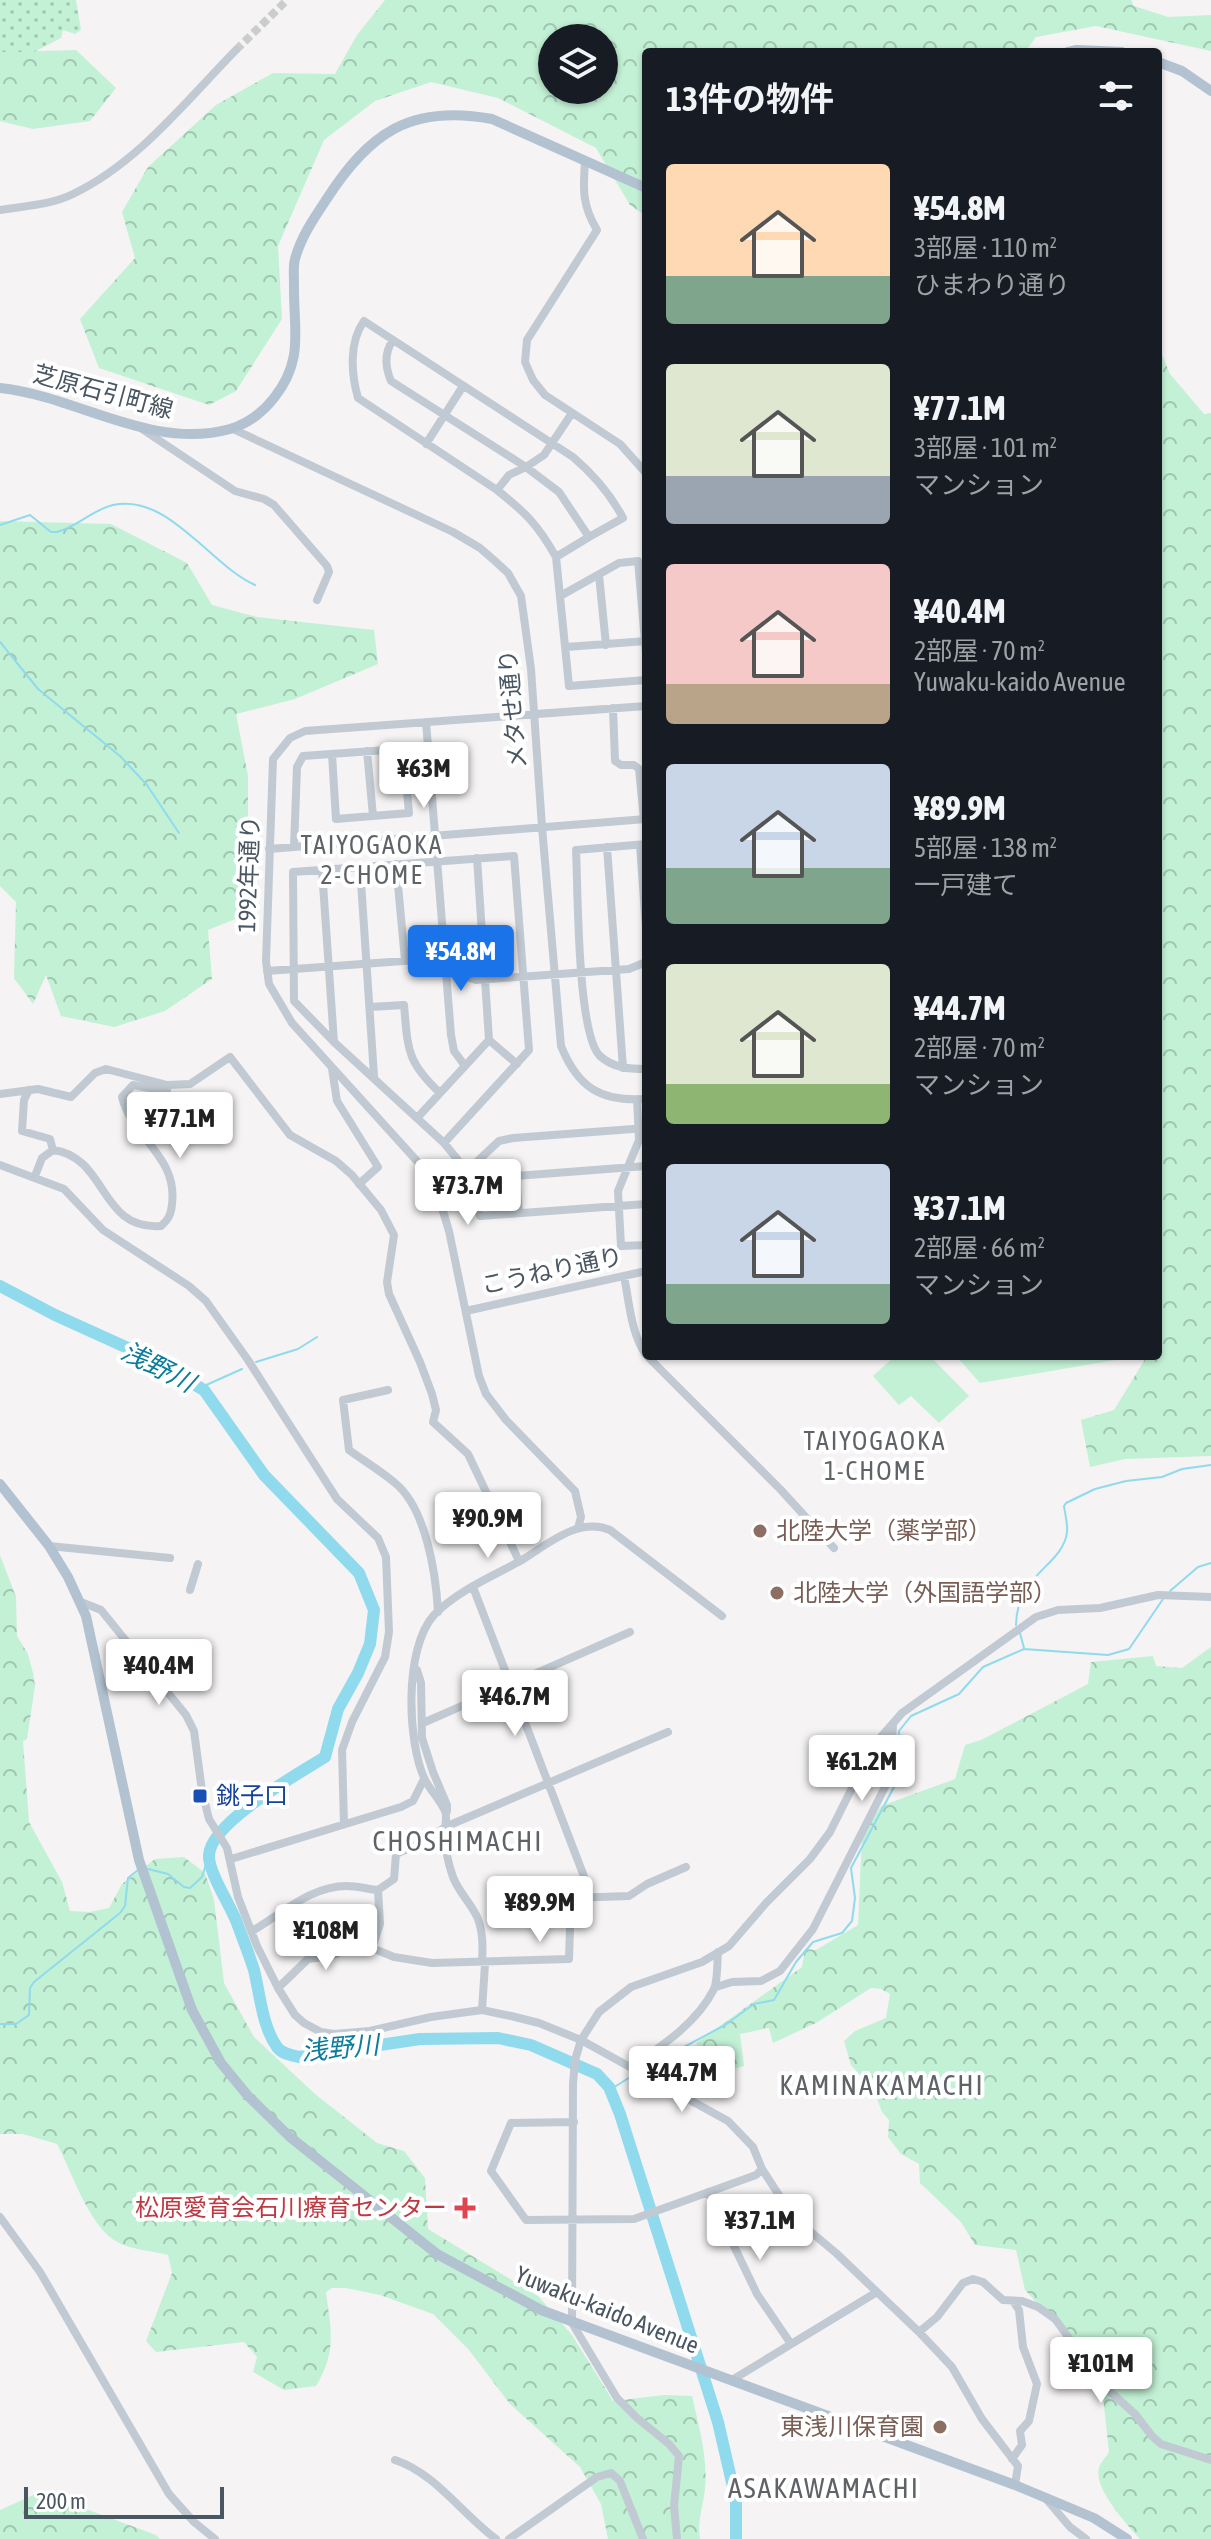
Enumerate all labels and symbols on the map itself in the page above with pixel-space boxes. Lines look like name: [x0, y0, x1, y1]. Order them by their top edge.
street label: 芝原石引町線: [30, 360, 176, 423]
street label: メタせ通り: [494, 648, 531, 770]
pin: ¥63M: [377, 742, 471, 810]
street label: 1992年通り: [233, 815, 264, 933]
district label: TAIYOGAOKA 2-CHOME: [301, 830, 443, 890]
pin: ¥54.8M: [396, 925, 526, 993]
pin: ¥77.1M: [115, 1092, 245, 1160]
pin: ¥73.7M: [403, 1159, 533, 1227]
street label: こうねり通り: [479, 1242, 625, 1299]
water label: 浅野川: [116, 1336, 202, 1399]
district label: TAIYOGAOKA 1-CHOME: [804, 1426, 946, 1486]
pin: ¥90.9M: [423, 1492, 553, 1560]
place label: 北陸大学（薬学部）: [776, 1517, 992, 1544]
marker: 北陸大学（薬学部）: [751, 1522, 769, 1540]
place label: 北陸大学（外国語学部）: [793, 1579, 1057, 1606]
marker: 北陸大学（外国語学部）: [768, 1584, 786, 1602]
pin: ¥40.4M: [94, 1639, 224, 1707]
pin: ¥46.7M: [450, 1670, 580, 1738]
pin: ¥61.2M: [797, 1735, 927, 1803]
place label: 銚子口: [216, 1782, 288, 1809]
marker: 銚子口: [191, 1787, 209, 1805]
district label: CHOSHIMACHI: [373, 1825, 543, 1857]
pin: ¥89.9M: [475, 1876, 605, 1944]
pin: ¥108M: [270, 1904, 382, 1972]
water label: 浅野川: [300, 2029, 383, 2066]
pin: ¥44.7M: [617, 2046, 747, 2114]
district label: KAMINAKAMACHI: [779, 2069, 985, 2101]
place label: 松原愛育会石川療育センター: [135, 2194, 447, 2221]
pin: ¥37.1M: [695, 2194, 825, 2262]
marker: 松原愛育会石川療育センター: [454, 2197, 476, 2219]
street label: Yuwaku-kaido Avenue: [512, 2260, 703, 2359]
pin: ¥101M: [1045, 2337, 1157, 2405]
place label: 東浅川保育園: [780, 2413, 924, 2440]
marker: 東浅川保育園: [931, 2418, 949, 2436]
district label: ASAKAWAMACHI: [728, 2472, 920, 2504]
scale bar: [24, 2483, 224, 2519]

